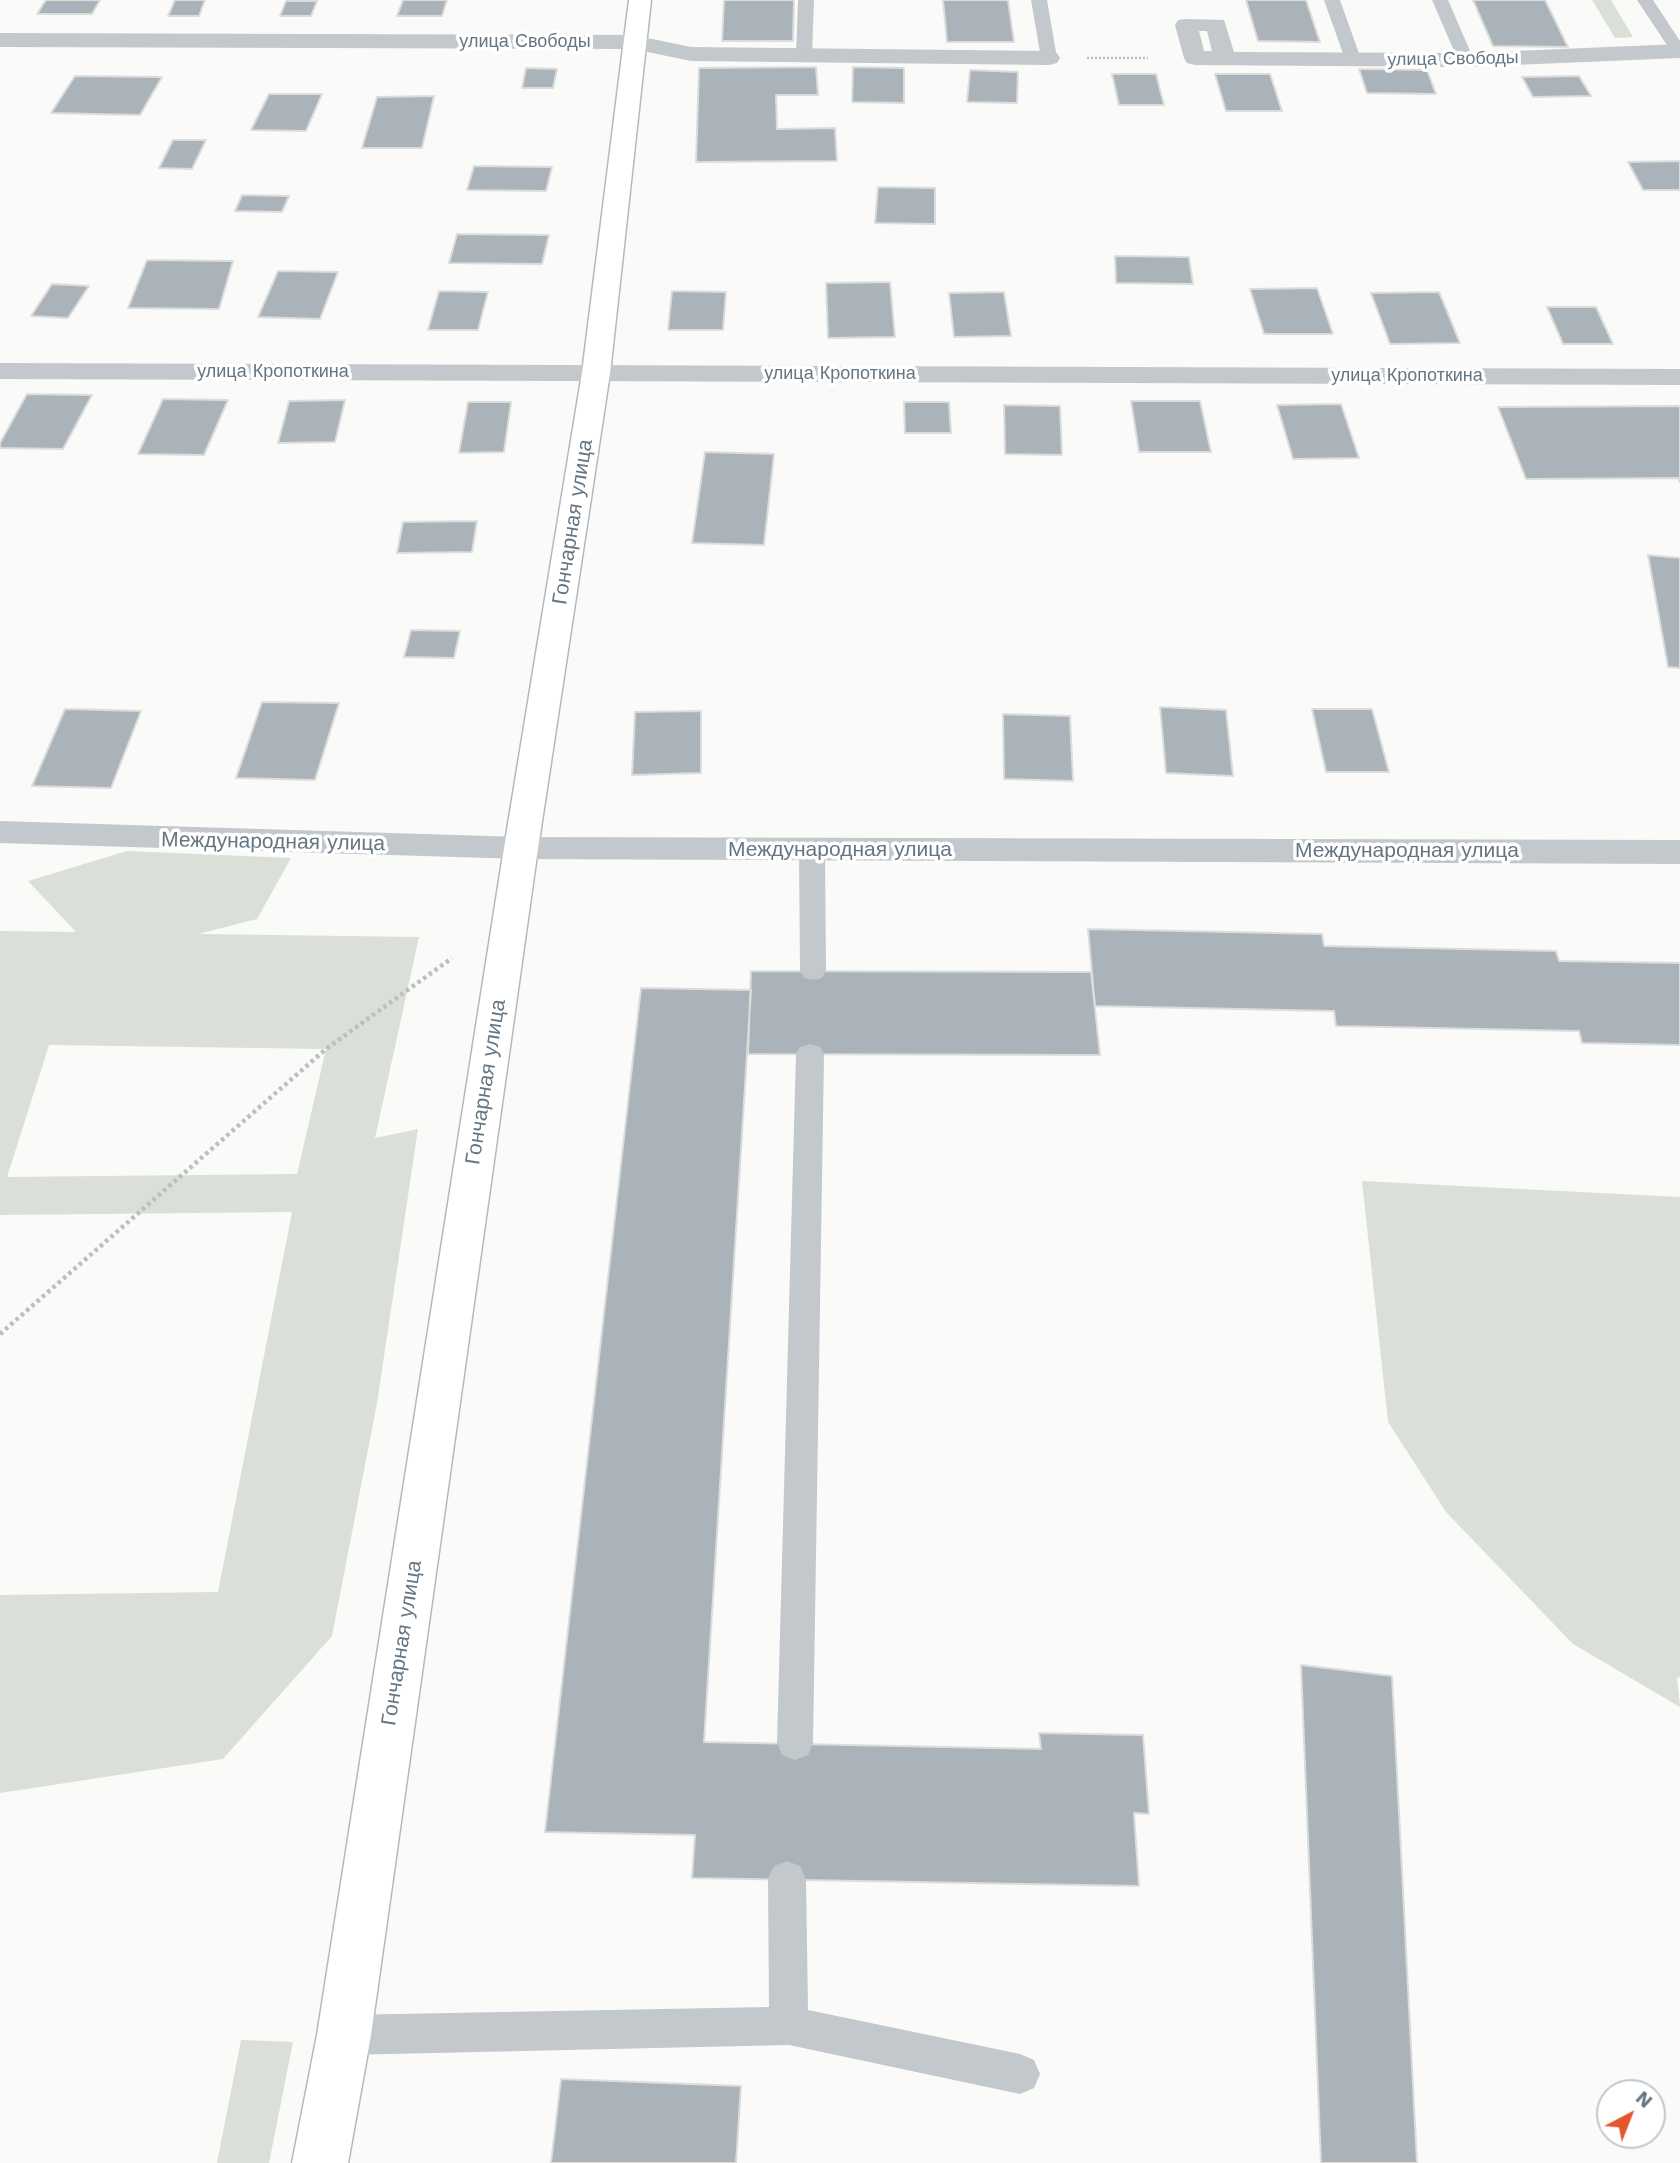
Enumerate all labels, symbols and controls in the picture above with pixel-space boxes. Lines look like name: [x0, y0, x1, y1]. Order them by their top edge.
street label: улица Свободы: [459, 31, 591, 53]
street label: улица Свободы: [1387, 47, 1519, 71]
street label: улица Кропоткина: [197, 361, 349, 383]
street label: улица Кропоткина: [764, 363, 916, 385]
street label: улица Кропоткина: [1331, 365, 1483, 387]
street label: Гончарная улица: [547, 438, 599, 606]
street label: Международная улица: [161, 827, 385, 857]
street label: Международная улица: [728, 837, 952, 863]
street label: Международная улица: [1295, 838, 1519, 864]
street label: Гончарная улица: [460, 998, 512, 1166]
street label: Гончарная улица: [376, 1559, 428, 1727]
north arrow: [1596, 2079, 1666, 2149]
text: N: [1631, 2086, 1657, 2113]

